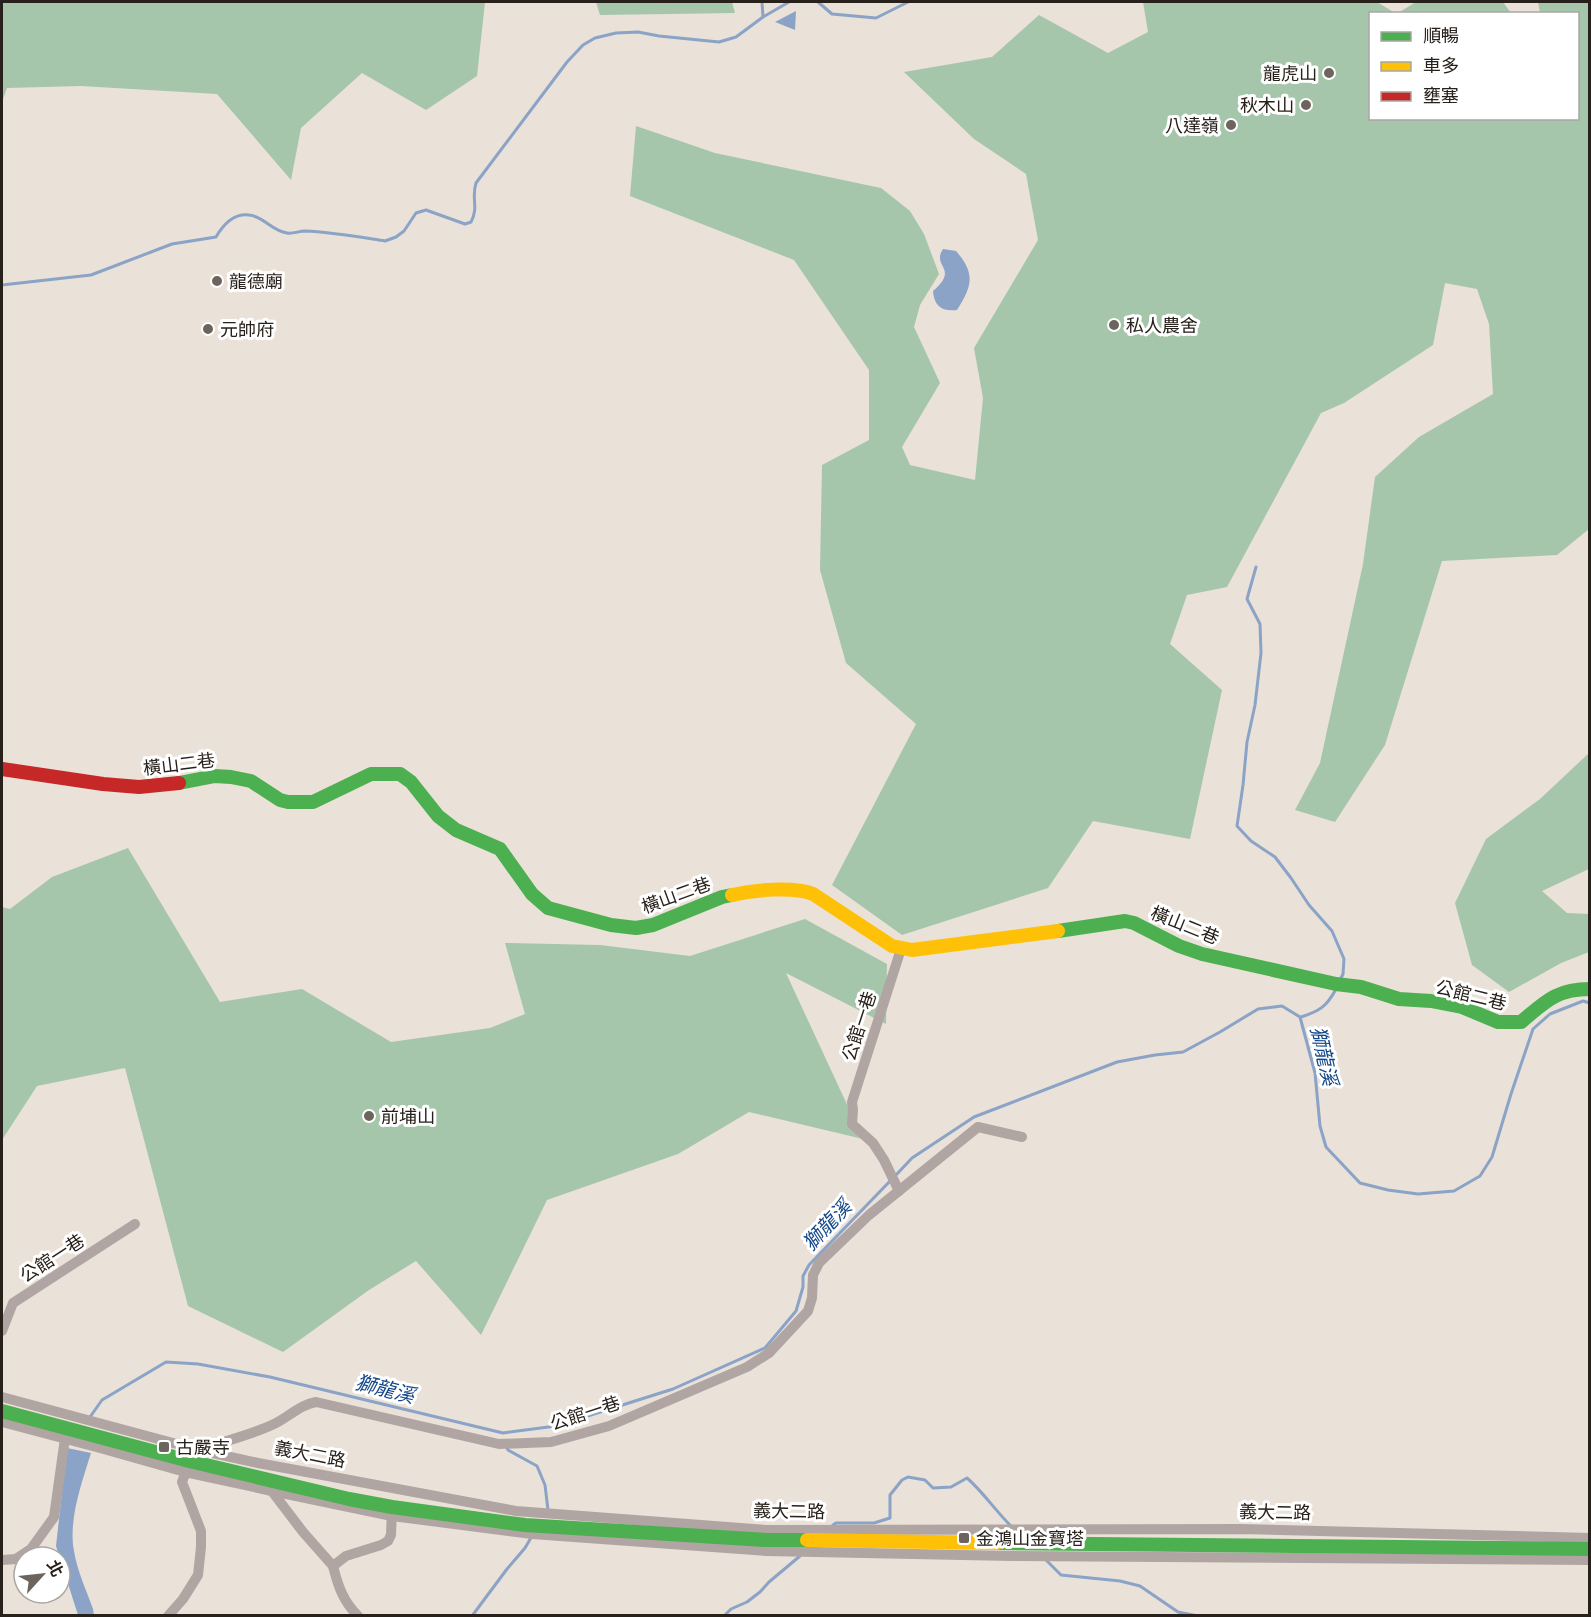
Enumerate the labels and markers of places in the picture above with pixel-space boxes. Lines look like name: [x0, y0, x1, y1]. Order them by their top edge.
place label: 龍虎山: [1263, 63, 1317, 84]
marker: 龍虎山: [1322, 66, 1336, 80]
place label: 秋木山: [1240, 95, 1294, 116]
marker: 秋木山: [1299, 98, 1313, 112]
place label: 八達嶺: [1165, 115, 1219, 136]
marker: 八達嶺: [1224, 118, 1238, 132]
place label: 龍德廟: [229, 271, 283, 292]
marker: 龍德廟: [210, 274, 224, 288]
place label: 私人農舍: [1126, 315, 1198, 336]
marker: 私人農舍: [1107, 318, 1121, 332]
place label: 元帥府: [220, 319, 274, 340]
marker: 元帥府: [201, 322, 215, 336]
place label: 前埔山: [381, 1106, 435, 1127]
marker: 前埔山: [362, 1109, 376, 1123]
place label: 古嚴寺: [176, 1437, 230, 1458]
marker: 古嚴寺: [157, 1440, 171, 1454]
place label: 金鴻山金寶塔: [976, 1528, 1084, 1549]
marker: 金鴻山金寶塔: [957, 1531, 971, 1545]

